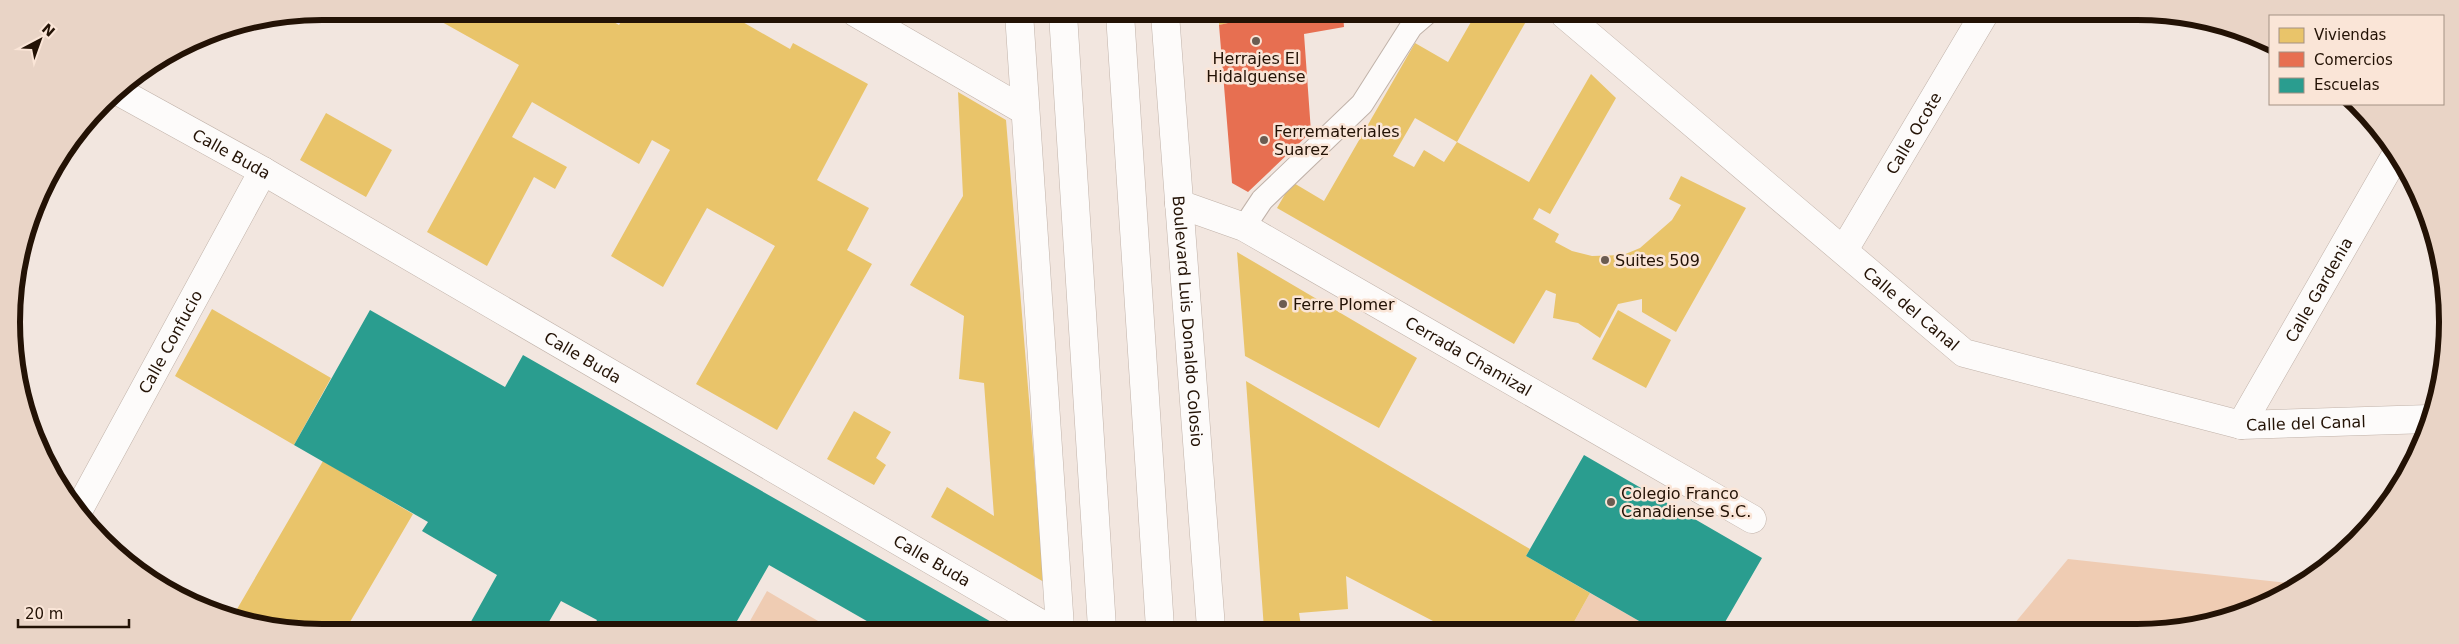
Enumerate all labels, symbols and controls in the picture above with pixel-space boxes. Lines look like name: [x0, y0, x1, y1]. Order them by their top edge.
north arrow: [15, 15, 65, 65]
legend: [2269, 15, 2444, 105]
text: N: [39, 20, 58, 40]
text: Viviendas: [2314, 26, 2387, 44]
marker: Herrajes El Hidalguense: [1250, 35, 1262, 47]
place label: Herrajes El Hidalguense: [1206, 49, 1306, 86]
text: Comercios: [2314, 51, 2393, 69]
text: Escuelas: [2314, 76, 2380, 94]
street label: Calle Ocote: [1882, 89, 1946, 178]
place label: Ferremateriales Suarez: [1274, 122, 1400, 159]
street label: Calle Buda: [189, 125, 274, 183]
marker: Ferremateriales Suarez: [1258, 134, 1270, 146]
street label: Boulevard Luis Donaldo Colosio: [1169, 195, 1206, 448]
street label: Calle Gardenia: [2282, 234, 2357, 346]
place label: Suites 509: [1615, 251, 1700, 270]
marker: Suites 509: [1599, 254, 1611, 266]
street label: Calle del Canal: [1859, 263, 1963, 355]
street label: Calle Confucio: [135, 287, 206, 397]
place label: Ferre Plomer: [1293, 295, 1395, 314]
marker: Ferre Plomer: [1277, 298, 1289, 310]
street label: Cerrada Chamizal: [1402, 313, 1535, 400]
street label: Calle Buda: [541, 328, 625, 387]
street label: Calle del Canal: [2246, 412, 2366, 435]
place label: Colegio Franco Canadiense S.C.: [1621, 484, 1751, 521]
marker: Colegio Franco Canadiense S.C.: [1605, 496, 1617, 508]
street label: Calle Buda: [890, 531, 974, 591]
scale bar: [18, 596, 129, 628]
text: 20 m: [25, 605, 63, 623]

